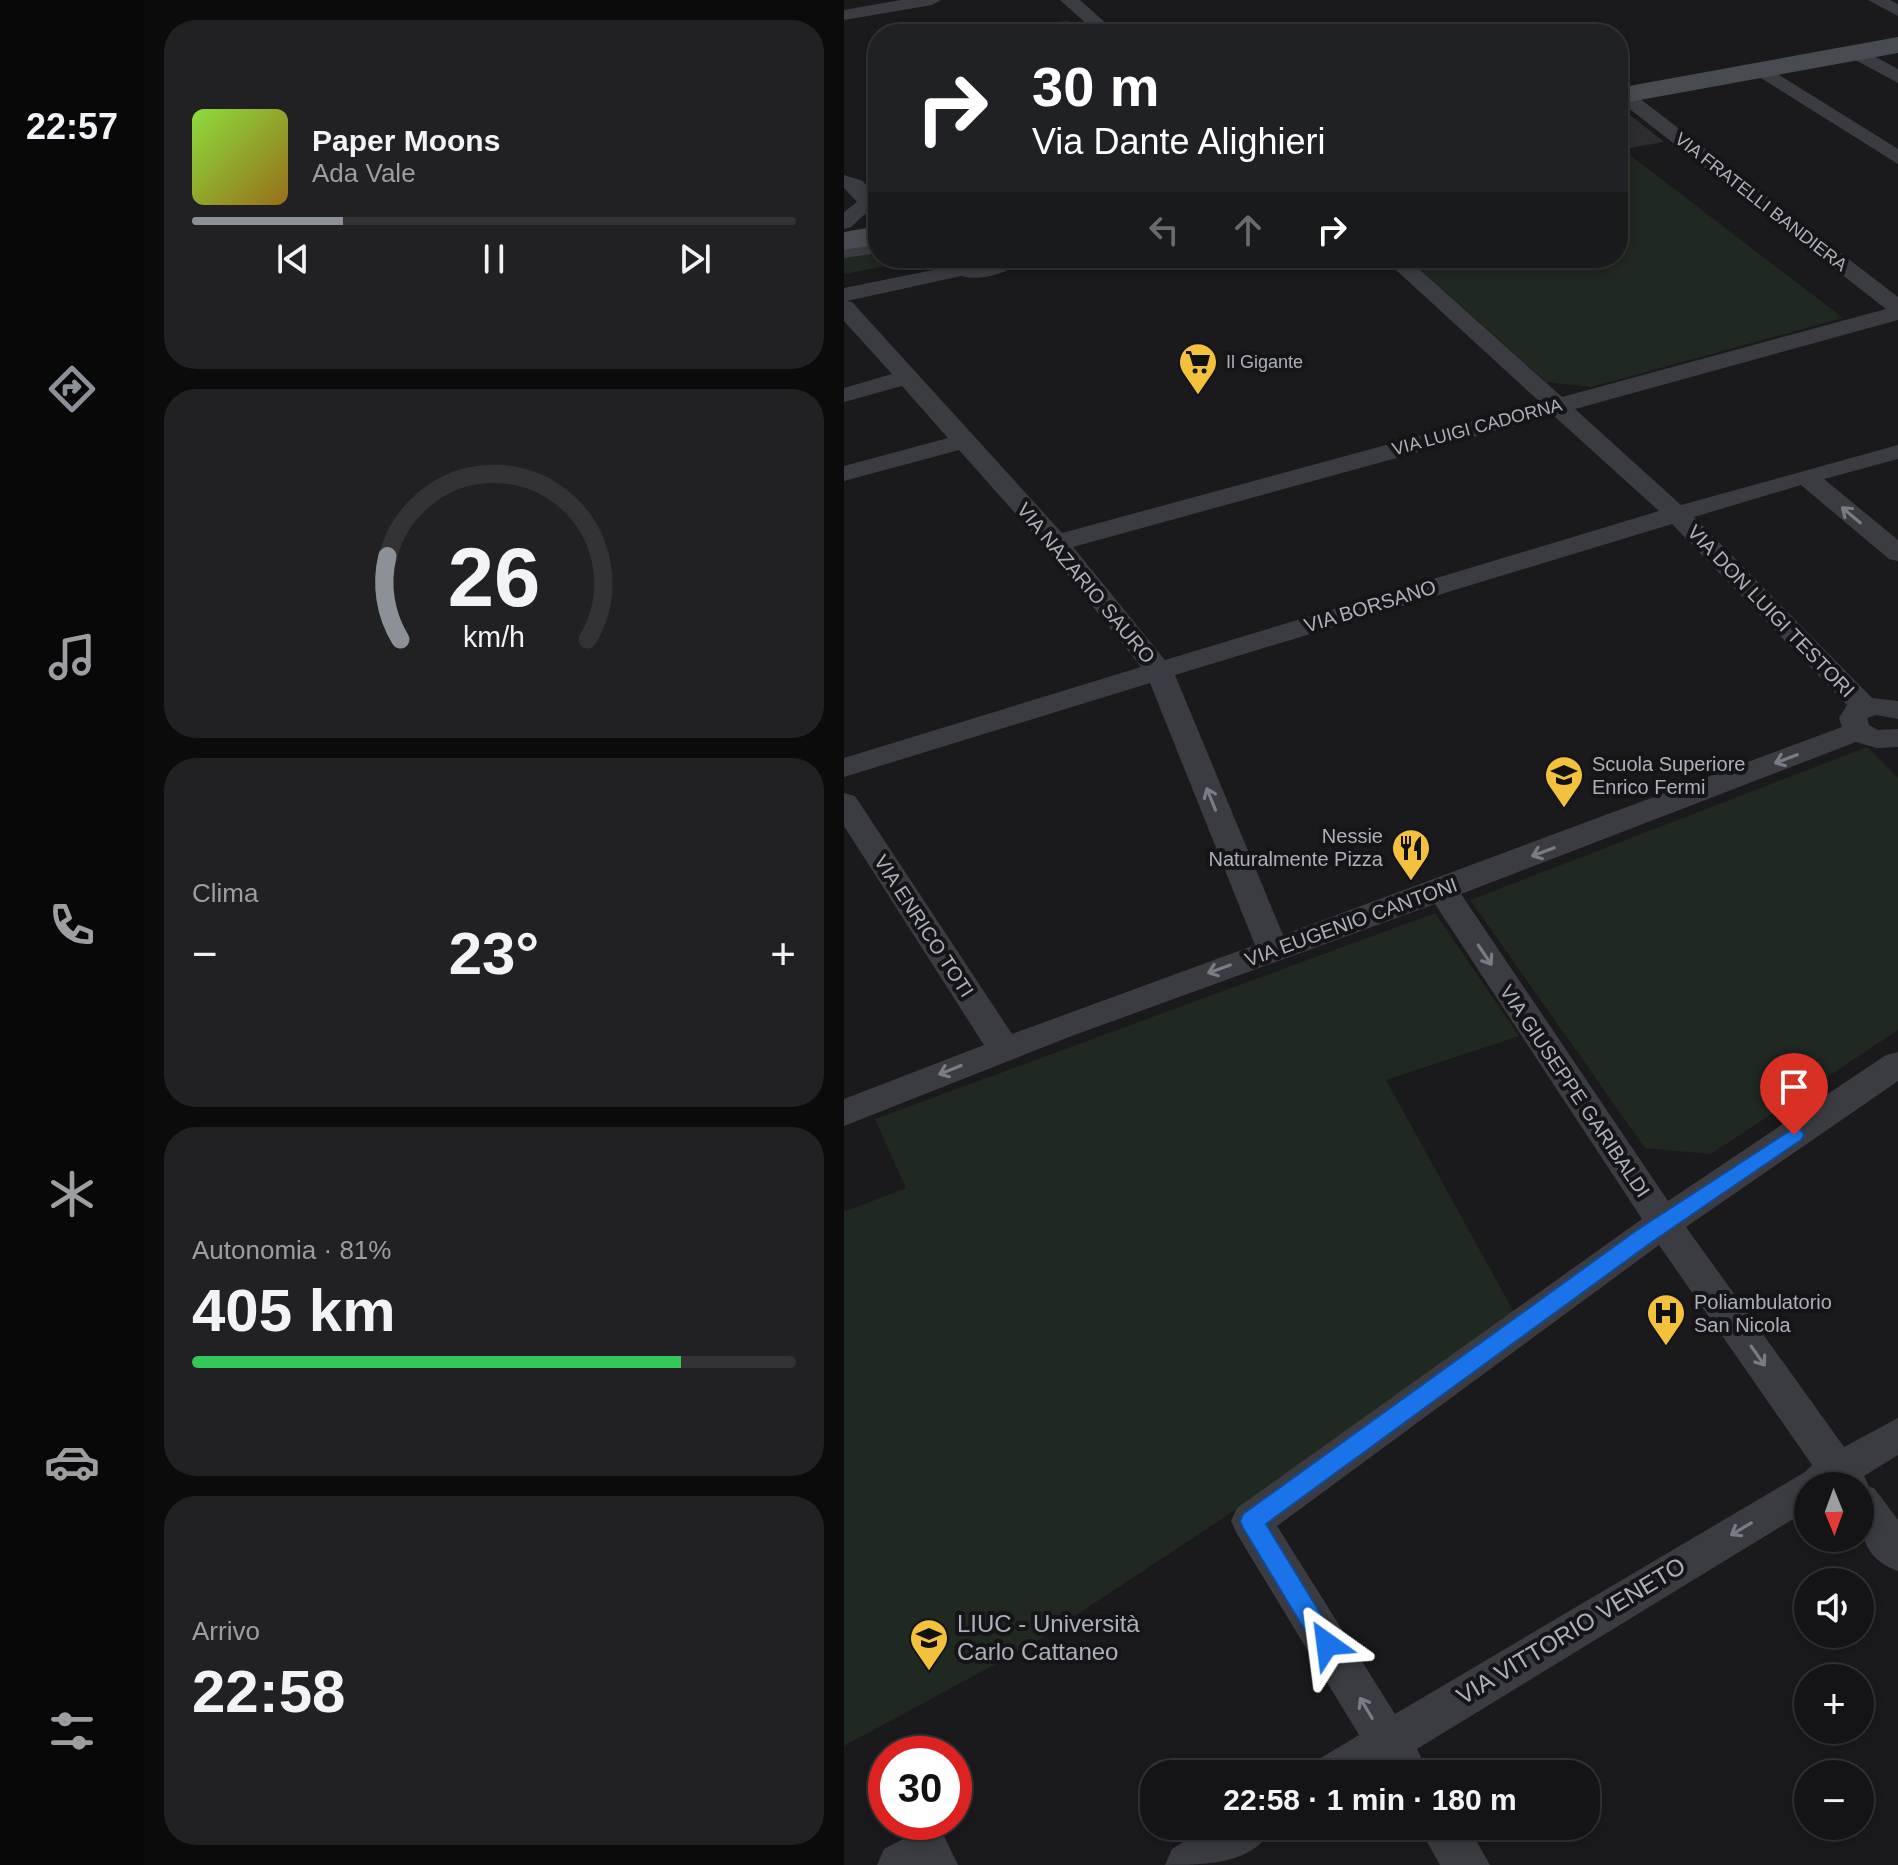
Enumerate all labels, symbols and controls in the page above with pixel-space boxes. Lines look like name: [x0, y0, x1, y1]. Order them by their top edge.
text: 30 m: [1032, 55, 1160, 118]
icon: right: [900, 56, 1004, 160]
text: 22:57: [26, 106, 118, 147]
text: Via Dante Alighieri: [1032, 121, 1326, 162]
text: Paper Moons: [312, 124, 500, 157]
street label: VIA FRATELLI BANDIERA: [1671, 129, 1851, 275]
text: Ada Vale: [312, 158, 416, 188]
icon: left: [1142, 208, 1186, 252]
icon: ahead: [1226, 208, 1270, 252]
icon: right: [1310, 208, 1354, 252]
icon: previous: [271, 237, 315, 281]
icon: pause: [472, 237, 516, 281]
icon: next: [673, 237, 717, 281]
supermarket icon: Il Gigante: [1177, 341, 1219, 396]
place label: Il Gigante: [1226, 352, 1303, 372]
icon: directions: [44, 361, 100, 417]
street label: VIA LUIGI CADORNA: [1390, 395, 1564, 459]
street label: VIA NAZARIO SAURO: [1013, 498, 1159, 668]
one-way arrow: [1842, 506, 1862, 524]
street label: VIA DON LUIGI TESTORI: [1683, 520, 1859, 702]
text: 26: [448, 530, 540, 623]
street label: VIA BORSANO: [1301, 575, 1439, 637]
text: km/h: [463, 621, 525, 653]
icon: music: [44, 629, 100, 685]
place label: Scuola Superiore Enrico Fermi: [1592, 753, 1745, 798]
one-way arrow: [1774, 753, 1799, 767]
school or university icon: Scuola Superiore Enrico Fermi: [1543, 754, 1585, 809]
one-way arrow: [1203, 787, 1218, 812]
place label: Nessie Naturalmente Pizza: [1208, 825, 1384, 870]
restaurant icon: Nessie Naturalmente Pizza: [1390, 827, 1432, 882]
one-way arrow: [1531, 846, 1556, 860]
street label: VIA ENRICO TOTI: [870, 851, 978, 1001]
street label: VIA EUGENIO CANTONI: [1242, 873, 1460, 971]
text: Clima: [192, 878, 258, 908]
icon: phone: [44, 897, 100, 953]
text: 23°: [449, 920, 539, 987]
text: −: [192, 929, 218, 978]
text: +: [770, 929, 796, 978]
one-way arrow: [1477, 944, 1493, 966]
one-way arrow: [1207, 963, 1232, 977]
street label: VIA GIUSEPPE GARIBALDI: [1496, 981, 1654, 1201]
pin: [1760, 1053, 1828, 1135]
one-way arrow: [938, 1064, 963, 1079]
icon: arrive: [1772, 1065, 1816, 1109]
icon: climate: [44, 1166, 100, 1222]
text: Autonomia · 81%: [192, 1235, 391, 1265]
text: 405 km: [192, 1277, 396, 1344]
place label: Poliambulatorio San Nicola: [1694, 1291, 1832, 1336]
hospital icon: Poliambulatorio San Nicola: [1645, 1292, 1687, 1347]
one-way arrow: [1750, 1345, 1766, 1367]
icon: car: [44, 1434, 100, 1490]
north arrow: [1794, 1472, 1874, 1552]
map controls: [1794, 1472, 1874, 1840]
one-way arrow: [1730, 1521, 1753, 1537]
street label: VIA VITTORIO VENETO: [1452, 1552, 1690, 1710]
button: sound: [1794, 1568, 1874, 1648]
position arrow: [1285, 1602, 1369, 1686]
place label: LIUC - Università Carlo Cattaneo: [957, 1610, 1140, 1665]
text: Arrivo: [192, 1616, 260, 1646]
school or university icon: LIUC - Università Carlo Cattaneo: [908, 1617, 950, 1672]
text: 22:58: [192, 1658, 345, 1725]
button: +: [1794, 1664, 1874, 1744]
one-way arrow: [1357, 1697, 1373, 1720]
icon: filters: [44, 1703, 100, 1759]
speed limit sign: 30: [868, 1736, 972, 1840]
button: −: [1794, 1760, 1874, 1840]
text: 22:58 · 1 min · 180 m: [1223, 1783, 1517, 1816]

